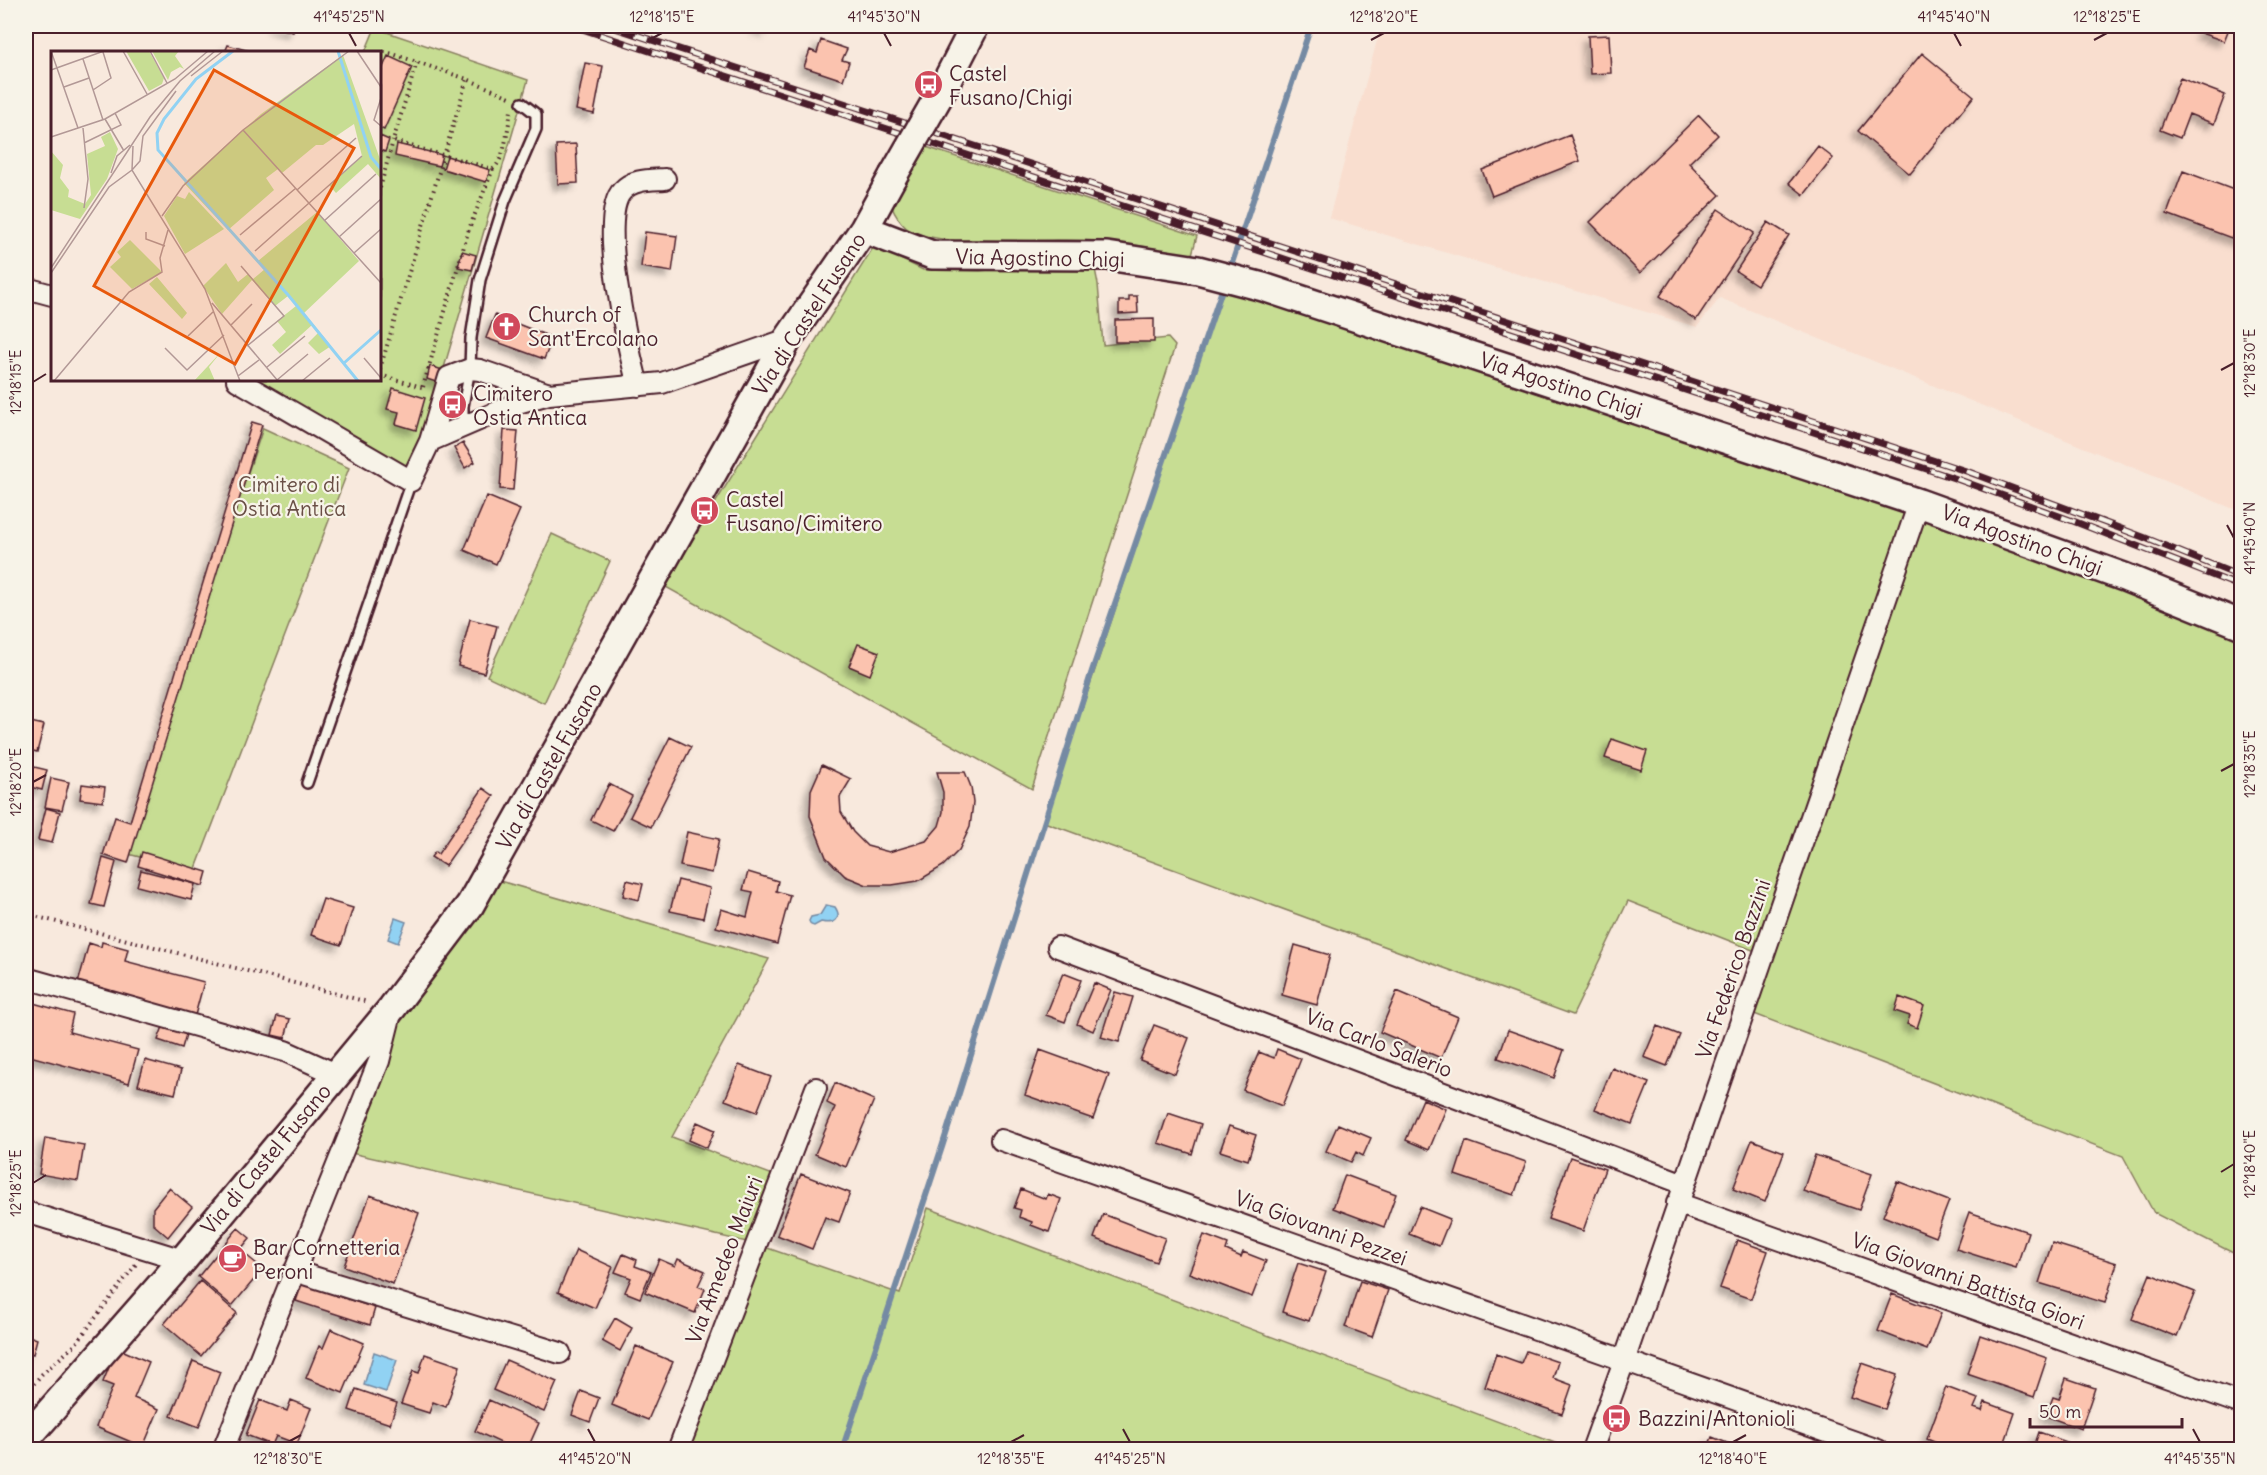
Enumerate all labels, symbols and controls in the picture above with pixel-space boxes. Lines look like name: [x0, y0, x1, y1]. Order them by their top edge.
text: 41°45'25"N: [313, 7, 385, 26]
text: 12°18'15"E: [629, 7, 695, 26]
text: 41°45'30"N: [847, 7, 921, 26]
text: 12°18'20"E: [1350, 7, 1419, 26]
text: 41°45'40"N: [1918, 7, 1990, 26]
text: 12°18'25"E: [2073, 7, 2141, 26]
inset map: [51, 51, 381, 381]
place label: Castel Fusano/Chigi: [949, 60, 1073, 111]
bus stop icon: Castel Fusano/Chigi: [912, 69, 944, 101]
street label: Via di Castel Fusano: [746, 227, 872, 401]
street label: Via Agostino Chigi: [955, 243, 1125, 273]
place label: Church of Sant'Ercolano: [528, 301, 658, 352]
church icon: Church of Sant'Ercolano: [491, 310, 523, 342]
text: 12°18'30"E: [2240, 328, 2259, 397]
street label: Via Agostino Chigi: [1476, 346, 1646, 424]
text: 12°18'15"E: [6, 349, 25, 415]
place label: Cimitero Ostia Antica: [473, 380, 587, 431]
bus stop icon: Cimitero Ostia Antica: [436, 389, 468, 421]
park label: Cimitero di Ostia Antica: [232, 471, 346, 522]
place label: Castel Fusano/Cimitero: [726, 486, 883, 537]
bus stop icon: Castel Fusano/Cimitero: [689, 495, 721, 527]
street label: Via Agostino Chigi: [1938, 498, 2106, 582]
text: 41°45'40"N: [2240, 502, 2259, 574]
street label: Via di Castel Fusano: [490, 677, 608, 855]
text: 12°18'35"E: [2240, 730, 2259, 798]
text: 12°18'20"E: [6, 747, 25, 816]
street label: Via Federico Bazzini: [1690, 876, 1776, 1062]
street label: Via Carlo Salerio: [1302, 1003, 1456, 1083]
street label: Via di Castel Fusano: [195, 1078, 337, 1240]
text: 12°18'40"E: [2240, 1129, 2259, 1198]
text: 12°18'25"E: [6, 1149, 25, 1217]
street label: Via Amedeo Maiuri: [680, 1172, 768, 1348]
street label: Via Giovanni Pezzei: [1231, 1184, 1411, 1272]
street label: Via Giovanni Battista Giori: [1848, 1226, 2088, 1336]
place label: Bar Cornetteria Peroni: [253, 1234, 400, 1285]
cafe icon: Bar Cornetteria Peroni: [216, 1243, 248, 1275]
scale bar: [2030, 1391, 2182, 1429]
text: 50 m: [2039, 1400, 2081, 1423]
bus stop icon: Bazzini/Antonioli: [1601, 1402, 1633, 1434]
place label: Bazzini/Antonioli: [1638, 1405, 1795, 1432]
text: 12°18'30"E: [254, 1449, 323, 1468]
text: 41°45'20"N: [559, 1449, 631, 1468]
text: 12°18'35"E: [977, 1449, 1045, 1468]
text: 41°45'25"N: [1094, 1449, 1166, 1468]
text: 12°18'40"E: [1699, 1449, 1768, 1468]
text: 41°45'35"N: [2164, 1449, 2236, 1468]

